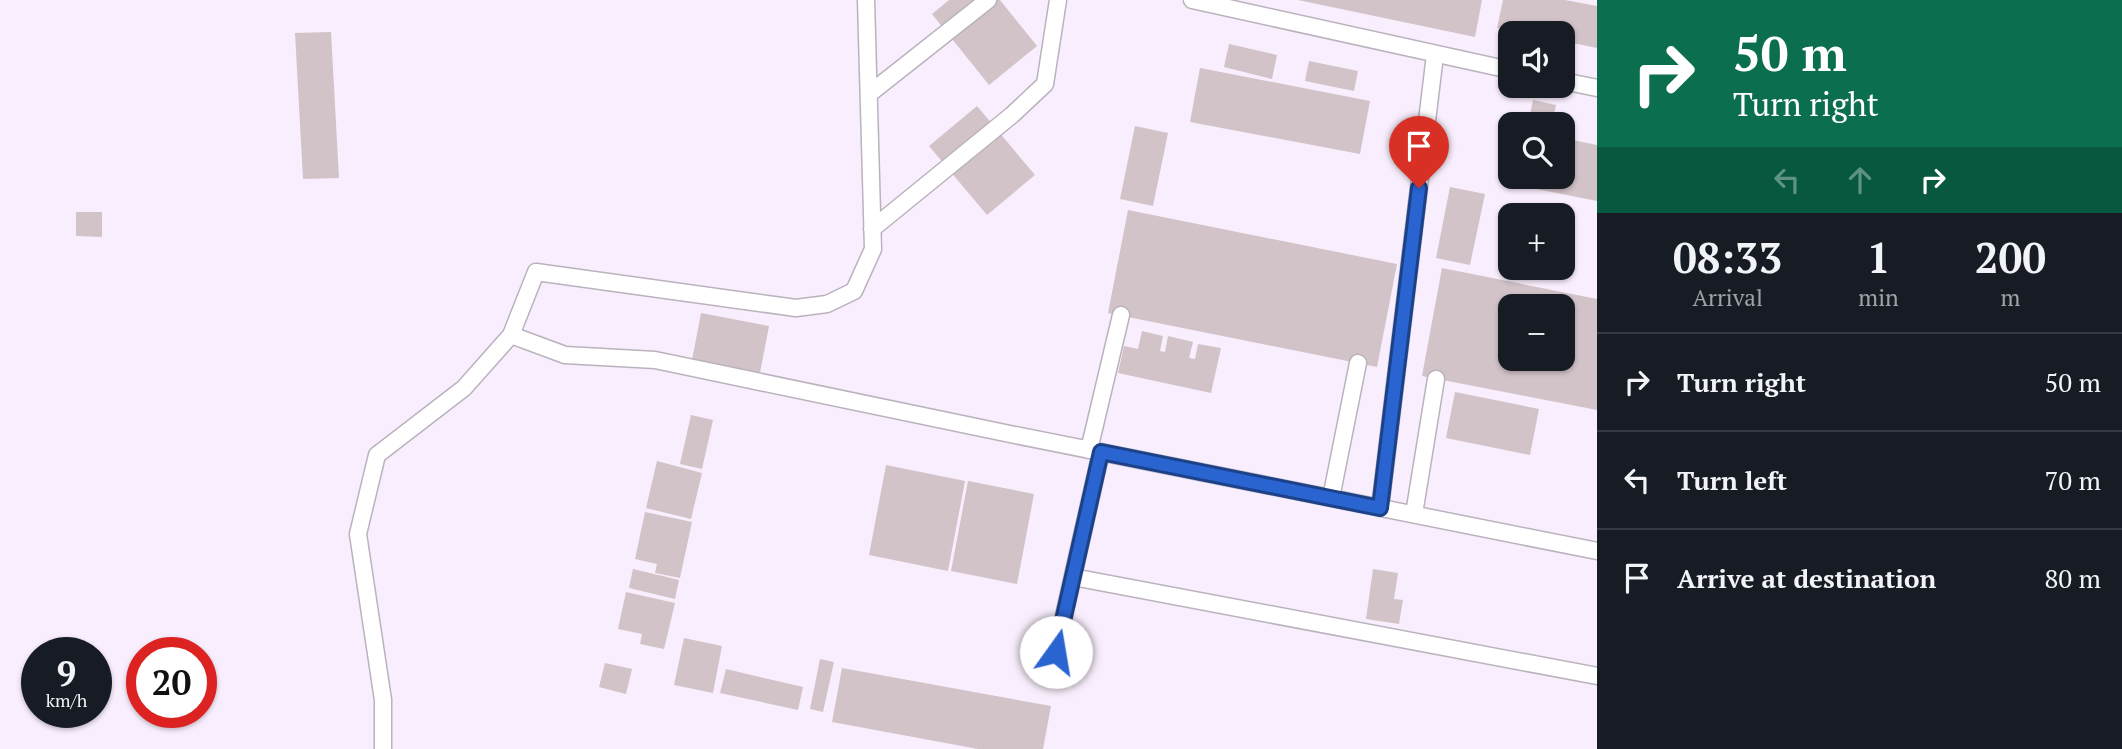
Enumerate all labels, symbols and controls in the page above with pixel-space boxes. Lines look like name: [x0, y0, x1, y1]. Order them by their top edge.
text: 50 m: [1733, 20, 1847, 85]
map controls: [1498, 21, 1575, 371]
button: sound: [1498, 21, 1575, 98]
icon: right: [1618, 28, 1709, 119]
text: Turn right: [1733, 83, 1879, 125]
button: search: [1498, 112, 1575, 189]
pin: [1389, 116, 1449, 188]
icon: arrive: [1400, 127, 1438, 165]
icon: left: [1768, 161, 1806, 199]
icon: ahead: [1841, 161, 1879, 199]
icon: right: [1914, 161, 1952, 199]
button: +: [1498, 203, 1575, 280]
text: 08:33: [1673, 229, 1782, 285]
text: 1: [1867, 229, 1890, 285]
text: 200: [1975, 229, 2046, 285]
text: Arrival: [1692, 282, 1763, 313]
text: min: [1858, 282, 1899, 313]
text: m: [2000, 282, 2020, 313]
button: −: [1498, 294, 1575, 371]
icon: right: [1618, 363, 1656, 401]
text: Turn right: [1677, 365, 1806, 399]
text: 50 m: [2045, 365, 2101, 399]
icon: left: [1618, 461, 1656, 499]
text: Turn left: [1677, 463, 1787, 497]
text: 70 m: [2045, 463, 2101, 497]
icon: arrive: [1618, 559, 1656, 597]
text: Arrive at destination: [1677, 561, 1936, 595]
text: 80 m: [2045, 561, 2101, 595]
position arrow: [1019, 615, 1093, 689]
speed limit sign: 20: [126, 637, 217, 728]
text: 9: [57, 650, 76, 696]
text: km/h: [46, 688, 87, 712]

